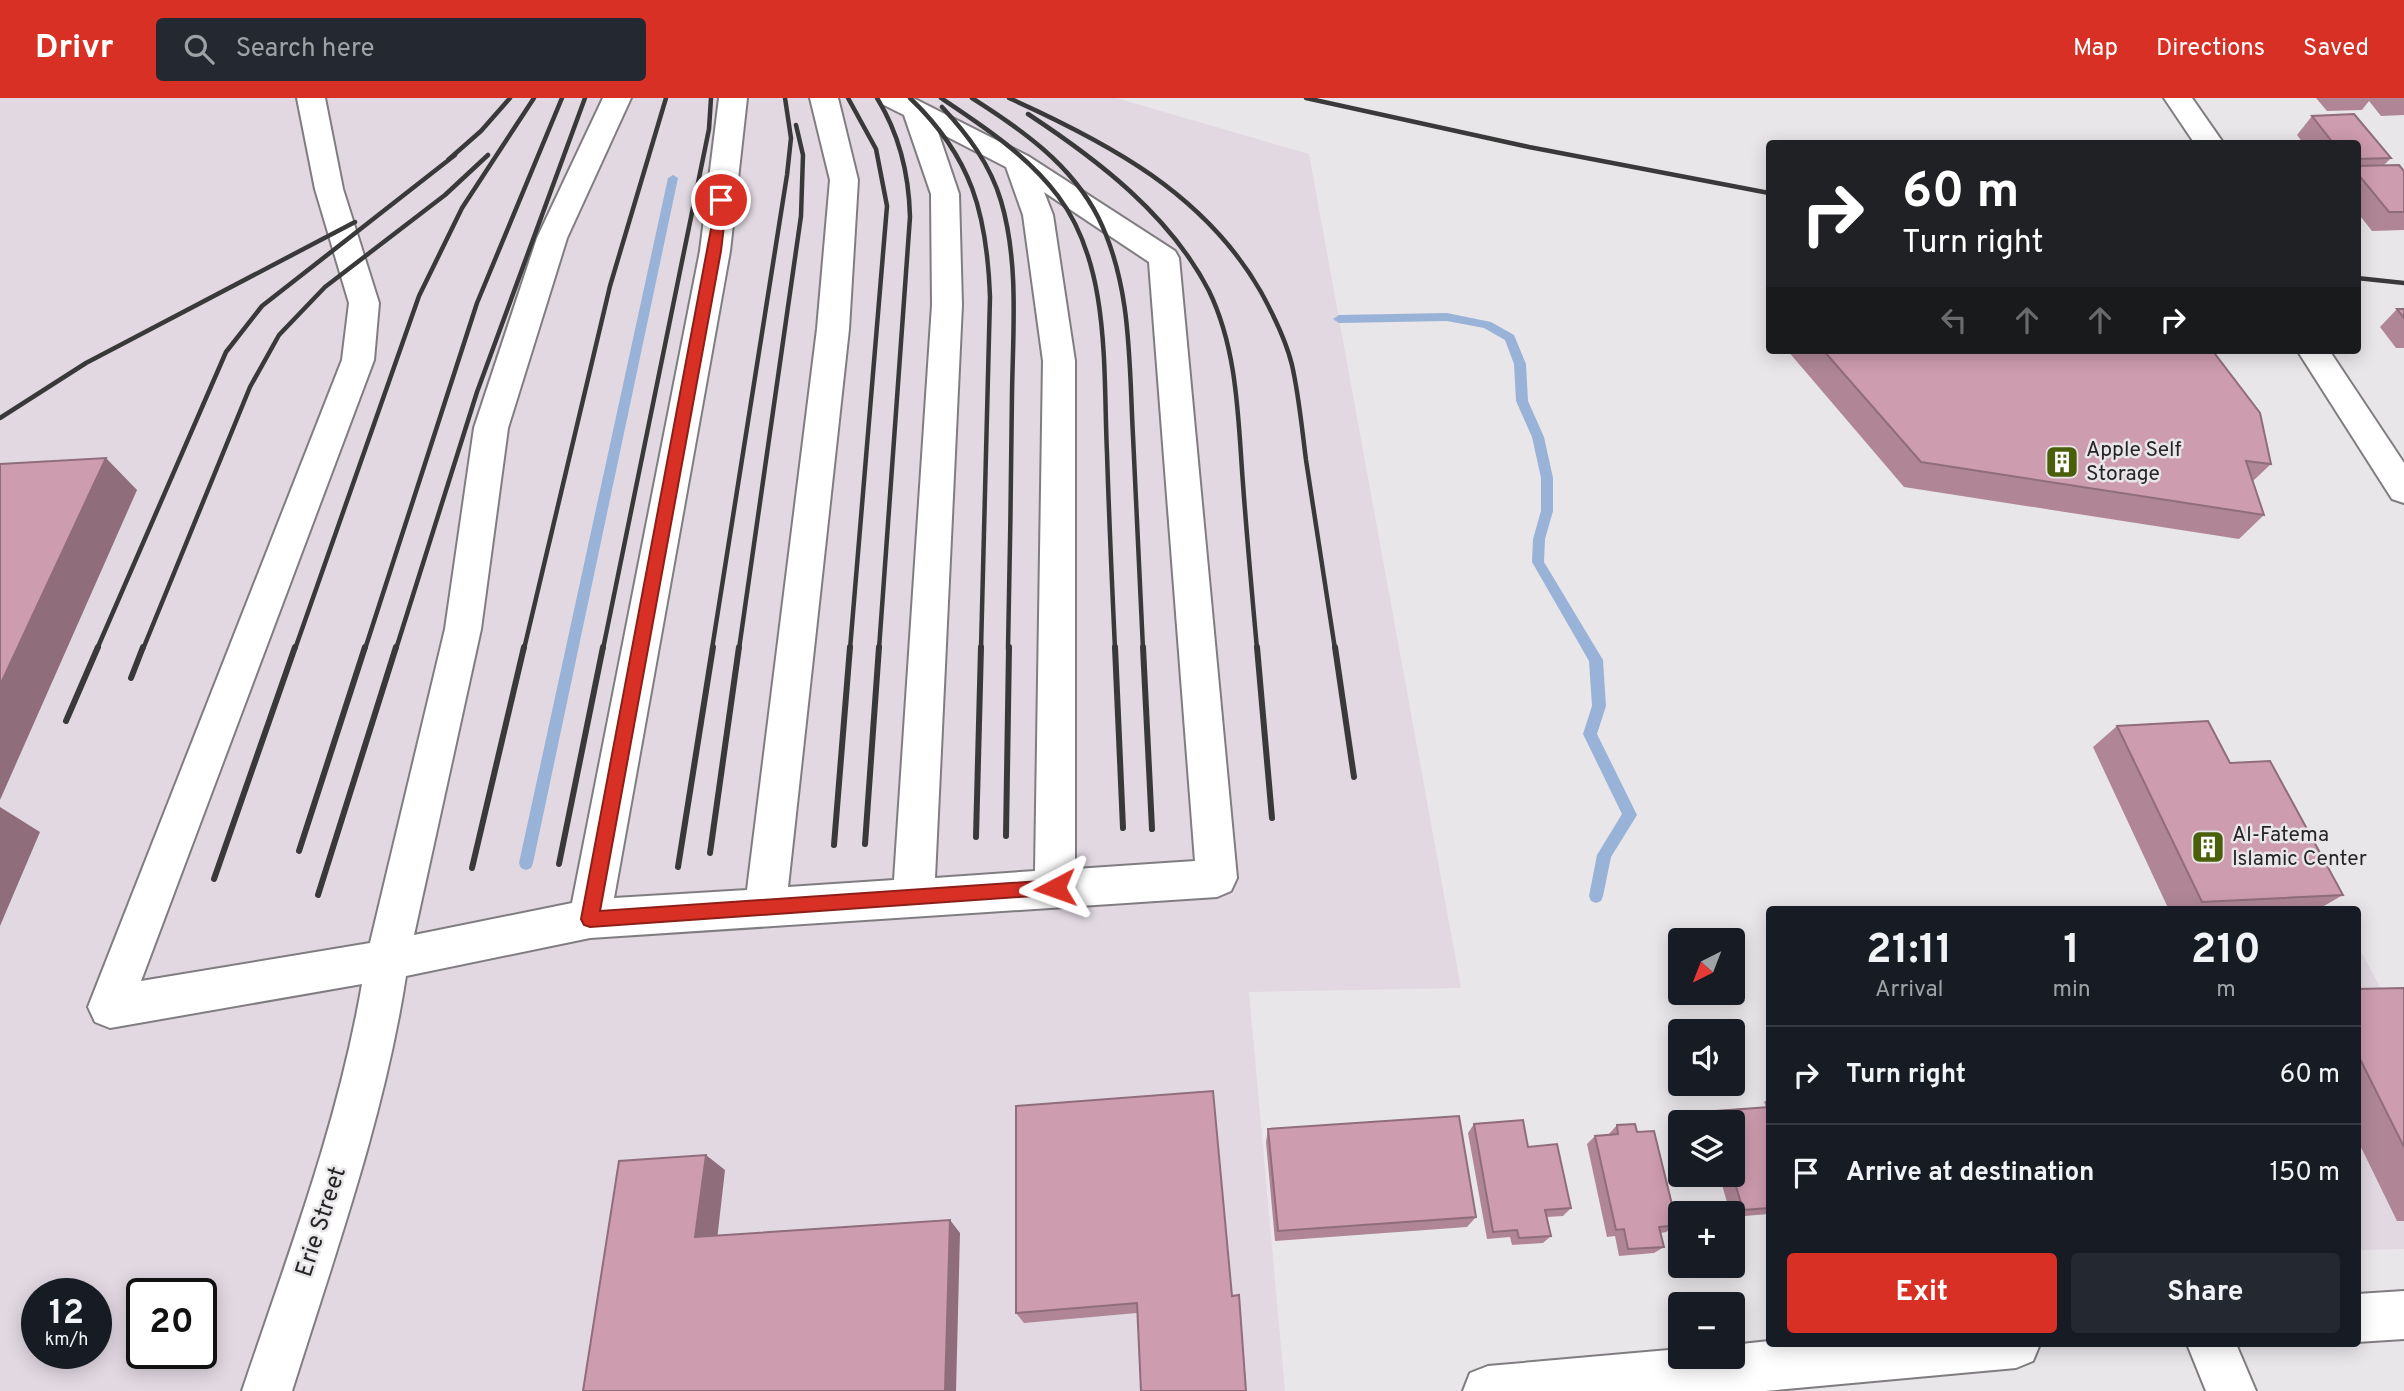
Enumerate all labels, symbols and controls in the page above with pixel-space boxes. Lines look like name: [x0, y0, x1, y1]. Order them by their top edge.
search box: [156, 18, 646, 81]
text: Drivr: [35, 28, 114, 70]
icon: search: [180, 30, 218, 68]
text: Search here: [236, 33, 375, 66]
text: Map: [2073, 34, 2118, 64]
text: Directions: [2156, 34, 2265, 64]
text: Saved: [2303, 34, 2369, 64]
text: 60 m: [1902, 163, 2020, 225]
icon: right: [1787, 168, 1878, 259]
pin: [691, 170, 751, 230]
icon: arrive: [702, 181, 740, 219]
text: Turn right: [1902, 224, 2044, 264]
icon: left: [1935, 301, 1973, 339]
icon: ahead: [2008, 301, 2046, 339]
icon: ahead: [2081, 301, 2119, 339]
icon: right: [2154, 301, 2192, 339]
place label: Apple Self Storage: [2086, 437, 2182, 488]
building icon: Apple Self Storage: [2043, 443, 2081, 481]
place label: Al-Fatema Islamic Center: [2232, 822, 2367, 873]
building icon: Al-Fatema Islamic Center: [2189, 828, 2227, 866]
position arrow: [1018, 851, 1092, 925]
text: 21:11: [1866, 925, 1952, 978]
text: 1: [2063, 925, 2080, 978]
text: 210: [2191, 925, 2261, 978]
north arrow: [1668, 928, 1745, 1004]
map controls: [1668, 928, 1745, 1369]
text: Arrival: [1875, 976, 1944, 1005]
text: min: [2052, 976, 2091, 1005]
text: m: [2216, 976, 2236, 1005]
button: sound: [1668, 1019, 1745, 1096]
icon: right: [1787, 1056, 1825, 1094]
text: Turn right: [1846, 1059, 1966, 1092]
text: 60 m: [2280, 1059, 2340, 1092]
button: layers: [1668, 1110, 1745, 1187]
icon: arrive: [1787, 1154, 1825, 1192]
text: Arrive at destination: [1846, 1157, 2094, 1190]
text: 150 m: [2269, 1157, 2340, 1190]
street label: Erie Street: [290, 1163, 354, 1281]
button: +: [1668, 1201, 1745, 1278]
button: Exit: [1787, 1253, 2057, 1333]
button: Share: [2071, 1253, 2340, 1333]
speed limit sign: 20: [126, 1278, 217, 1369]
text: 12: [49, 1292, 84, 1336]
button: −: [1668, 1292, 1745, 1369]
text: km/h: [45, 1329, 88, 1352]

